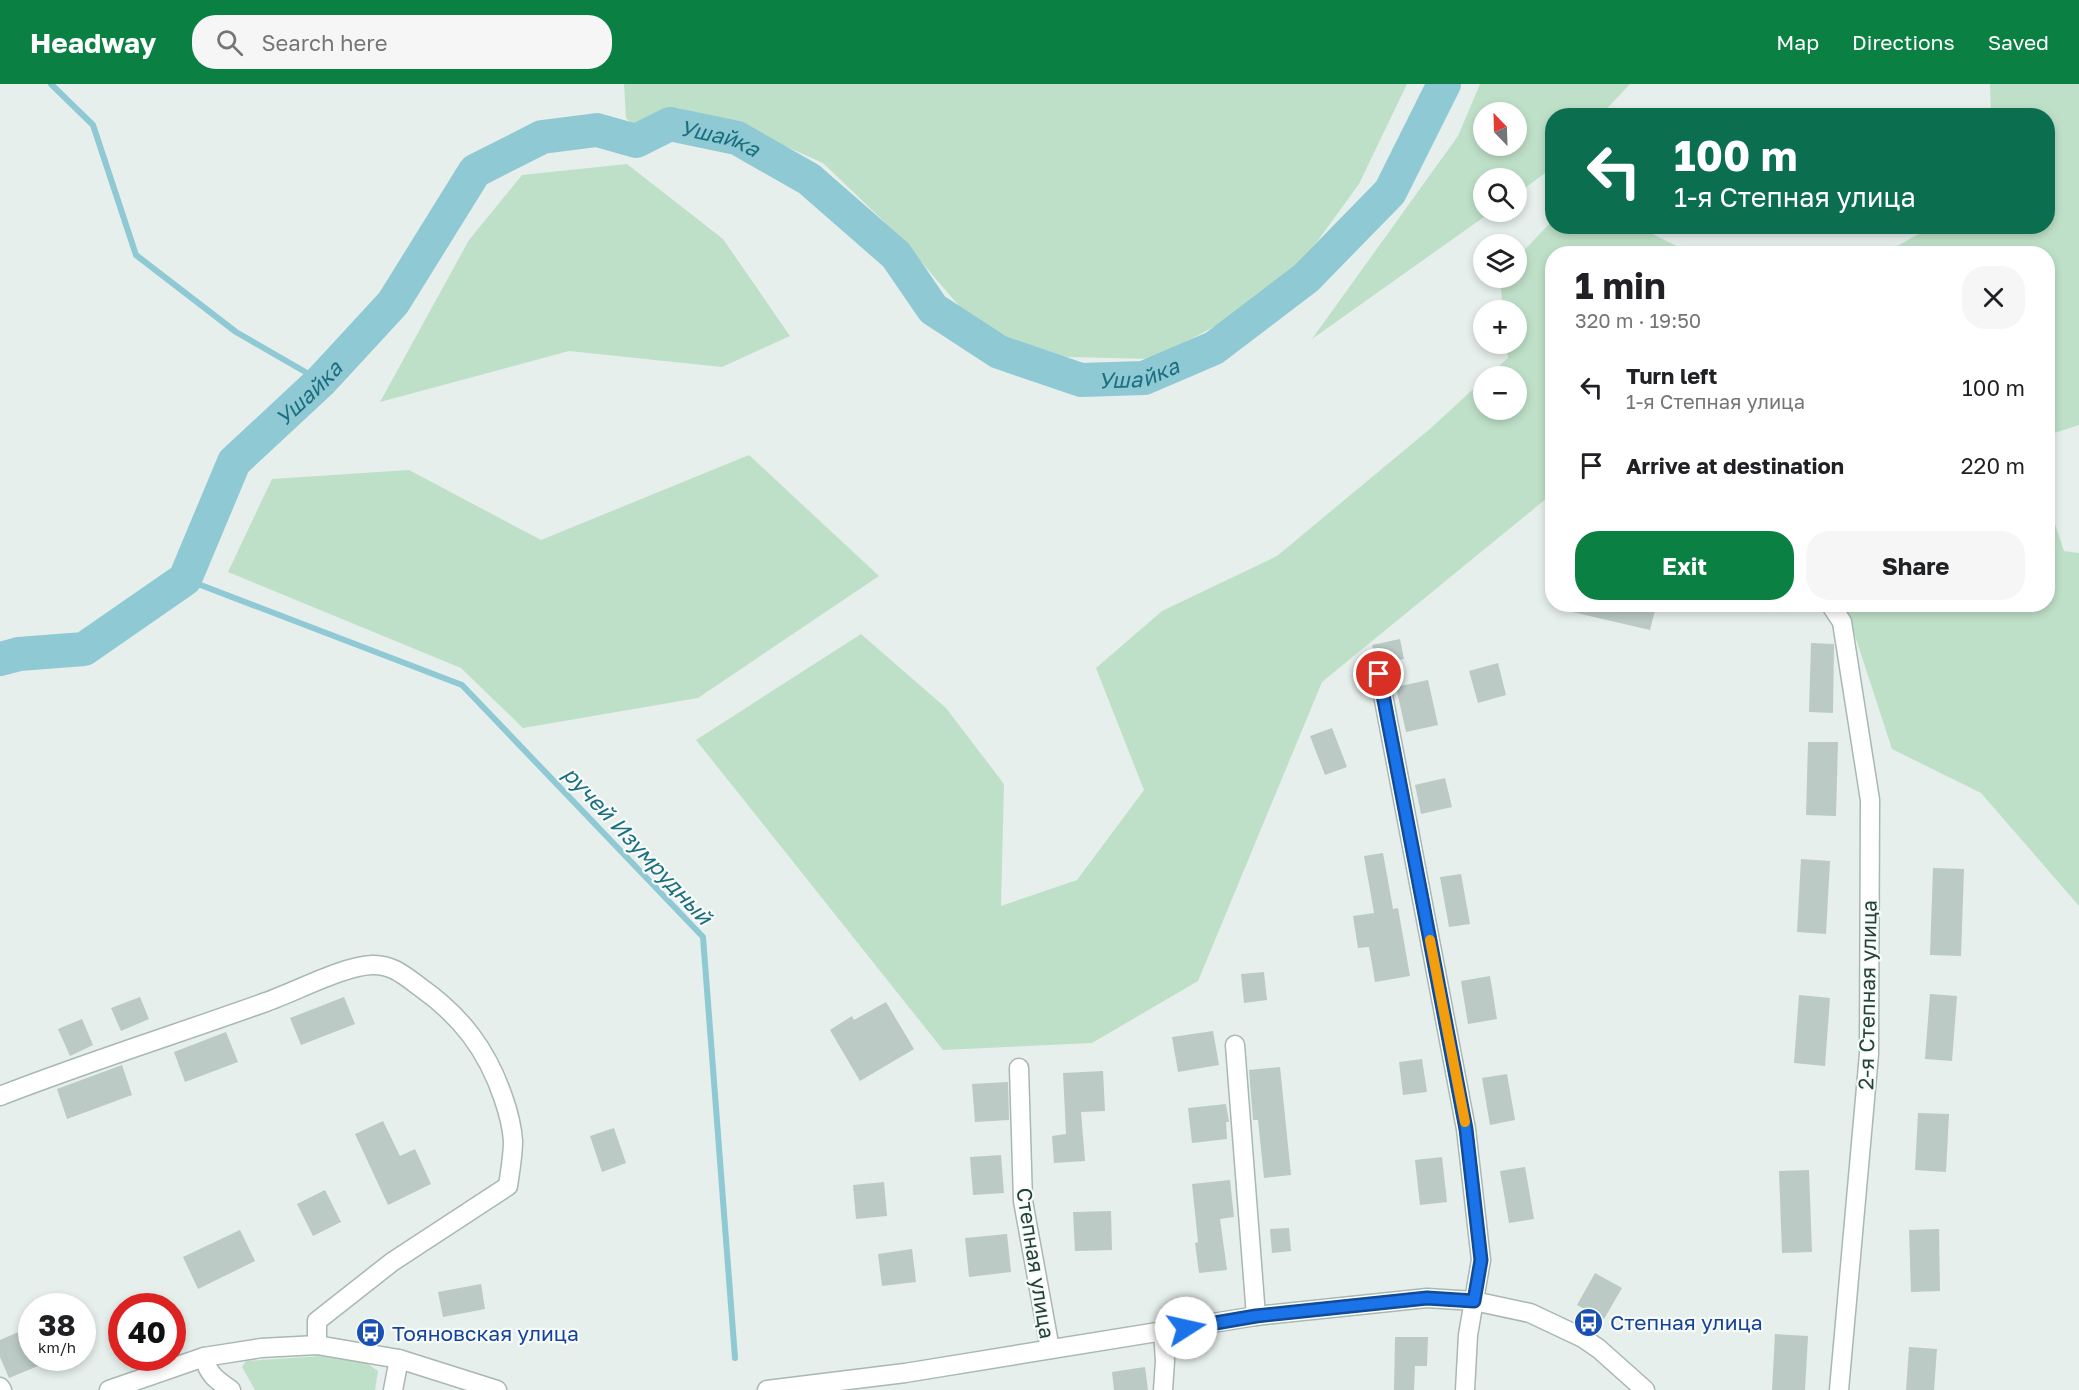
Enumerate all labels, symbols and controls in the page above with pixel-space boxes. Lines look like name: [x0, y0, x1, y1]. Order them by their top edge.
search box: [192, 15, 612, 69]
text: Headway: [30, 26, 156, 59]
icon: search: [213, 26, 246, 59]
text: Search here: [261, 29, 387, 56]
text: Map: [1776, 29, 1819, 55]
text: Directions: [1852, 29, 1955, 55]
text: Saved: [1988, 29, 2049, 55]
north arrow: [1473, 102, 1527, 156]
map controls: [1473, 102, 1527, 420]
water label: Ушайка: [678, 113, 766, 163]
text: 100 m: [1674, 130, 1797, 180]
icon: left: [1575, 132, 1653, 210]
button: search: [1473, 168, 1527, 222]
text: 1-я Степная улица: [1674, 181, 1916, 213]
button: layers: [1473, 234, 1527, 288]
text: 1 min: [1575, 264, 1666, 307]
button: close: [1962, 266, 2025, 329]
button: +: [1473, 300, 1527, 354]
text: 320 m · 19:50: [1575, 308, 1701, 332]
water label: Ушайка: [1098, 351, 1184, 393]
water label: Ушайка: [269, 353, 348, 431]
text: Turn left: [1626, 362, 1717, 389]
button: −: [1473, 366, 1527, 420]
icon: left: [1575, 371, 1608, 404]
text: 100 m: [1962, 374, 2025, 401]
text: 1-я Степная улица: [1626, 389, 1805, 413]
icon: arrive: [1575, 449, 1608, 482]
text: Arrive at destination: [1626, 452, 1844, 479]
text: 220 m: [1961, 452, 2025, 479]
button: Exit: [1575, 531, 1794, 600]
button: Share: [1806, 531, 2025, 600]
pin: [1353, 648, 1404, 699]
icon: arrive: [1362, 657, 1395, 690]
water label: ручей Изумрудный: [558, 760, 719, 931]
street label: 2-я Степная улица: [1852, 900, 1882, 1090]
street label: Степная улица: [1011, 1186, 1061, 1340]
speed limit sign: 40: [108, 1293, 186, 1371]
position arrow: [1154, 1296, 1218, 1360]
bus stop icon: Степная улица: [1573, 1306, 1605, 1338]
text: 38: [38, 1307, 76, 1343]
place label: Степная улица: [1610, 1309, 1763, 1335]
bus stop icon: Тояновская улица: [355, 1317, 387, 1349]
place label: Тояновская улица: [392, 1320, 579, 1346]
text: km/h: [38, 1338, 76, 1356]

